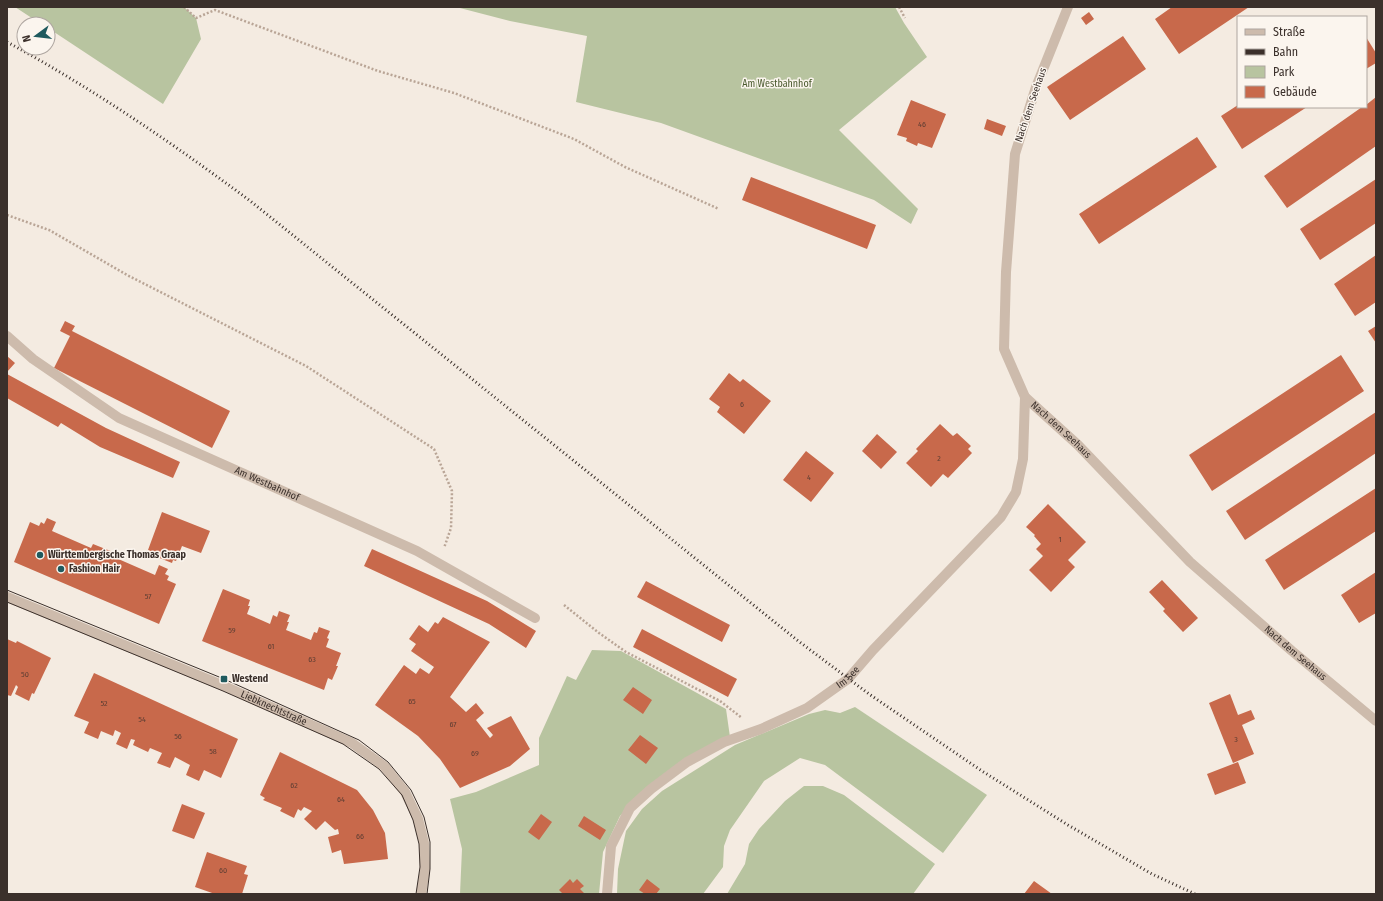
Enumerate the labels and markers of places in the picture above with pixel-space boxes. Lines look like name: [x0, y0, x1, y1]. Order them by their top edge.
place label: Württembergische Thomas Graap: [48, 549, 186, 561]
marker: Württembergische Thomas Graap: [35, 550, 45, 560]
place label: Fashion Hair: [69, 563, 120, 575]
marker: Fashion Hair: [56, 564, 66, 574]
place label: Westend: [232, 673, 268, 685]
marker: Westend: [219, 674, 229, 684]

